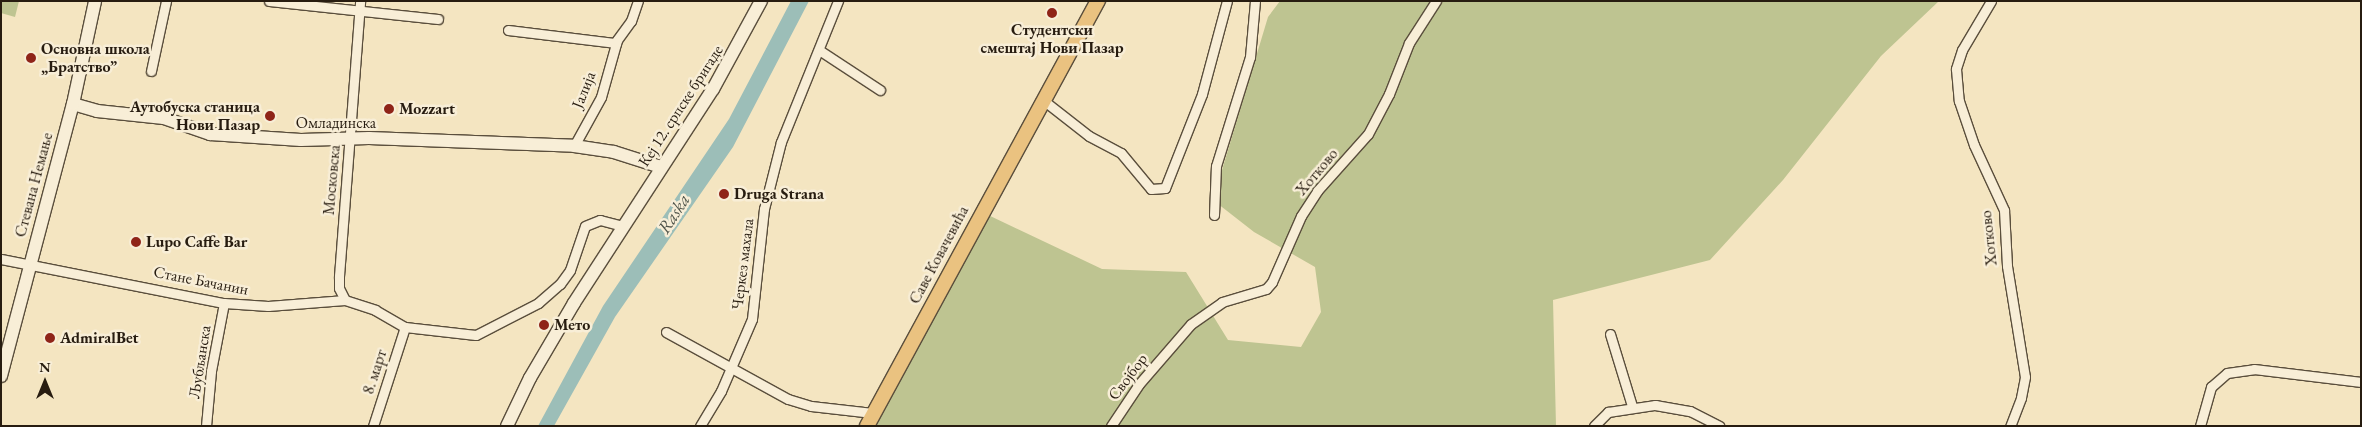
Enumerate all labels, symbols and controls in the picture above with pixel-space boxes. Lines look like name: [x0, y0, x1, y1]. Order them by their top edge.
marker: Студентски смештај Нови Пазар: [1046, 7, 1058, 19]
place label: Студентски смештај Нови Пазар: [980, 20, 1124, 58]
place label: Основна школа „Братство”: [41, 39, 150, 77]
street label: Кеј 12. српске бригаде: [635, 42, 727, 170]
marker: Основна школа „Братство”: [25, 52, 37, 64]
street label: Јалија: [568, 69, 600, 111]
place label: Аутобуска станица Нови Пазар: [130, 97, 260, 135]
place label: Mozzart: [399, 99, 455, 119]
marker: Mozzart: [383, 103, 395, 115]
marker: Аутобуска станица Нови Пазар: [264, 110, 276, 122]
street label: Омладинска: [296, 113, 376, 133]
street label: Стевана Немање: [11, 131, 57, 239]
street label: Московска: [319, 144, 345, 216]
street label: Хотково: [1292, 144, 1342, 200]
place label: Druga Strana: [734, 184, 824, 204]
marker: Druga Strana: [718, 188, 730, 200]
water label: Raska: [653, 190, 695, 238]
street label: Саве Ковачевића: [905, 203, 973, 307]
street label: Хотково: [1977, 209, 2001, 267]
street label: Черкез махала: [728, 217, 758, 311]
place label: Lupo Caffe Bar: [146, 232, 247, 252]
marker: Lupo Caffe Bar: [130, 236, 142, 248]
street label: Стане Бачанин: [152, 262, 250, 300]
place label: Мето: [554, 315, 590, 335]
marker: Мето: [538, 319, 550, 331]
street label: Љубљанска: [185, 324, 215, 400]
place label: AdmiralBet: [60, 328, 139, 348]
marker: AdmiralBet: [44, 332, 56, 344]
street label: 8. март: [359, 347, 391, 397]
street label: Својбор: [1104, 350, 1152, 404]
north arrow: [20, 357, 70, 407]
text: N: [39, 358, 51, 376]

